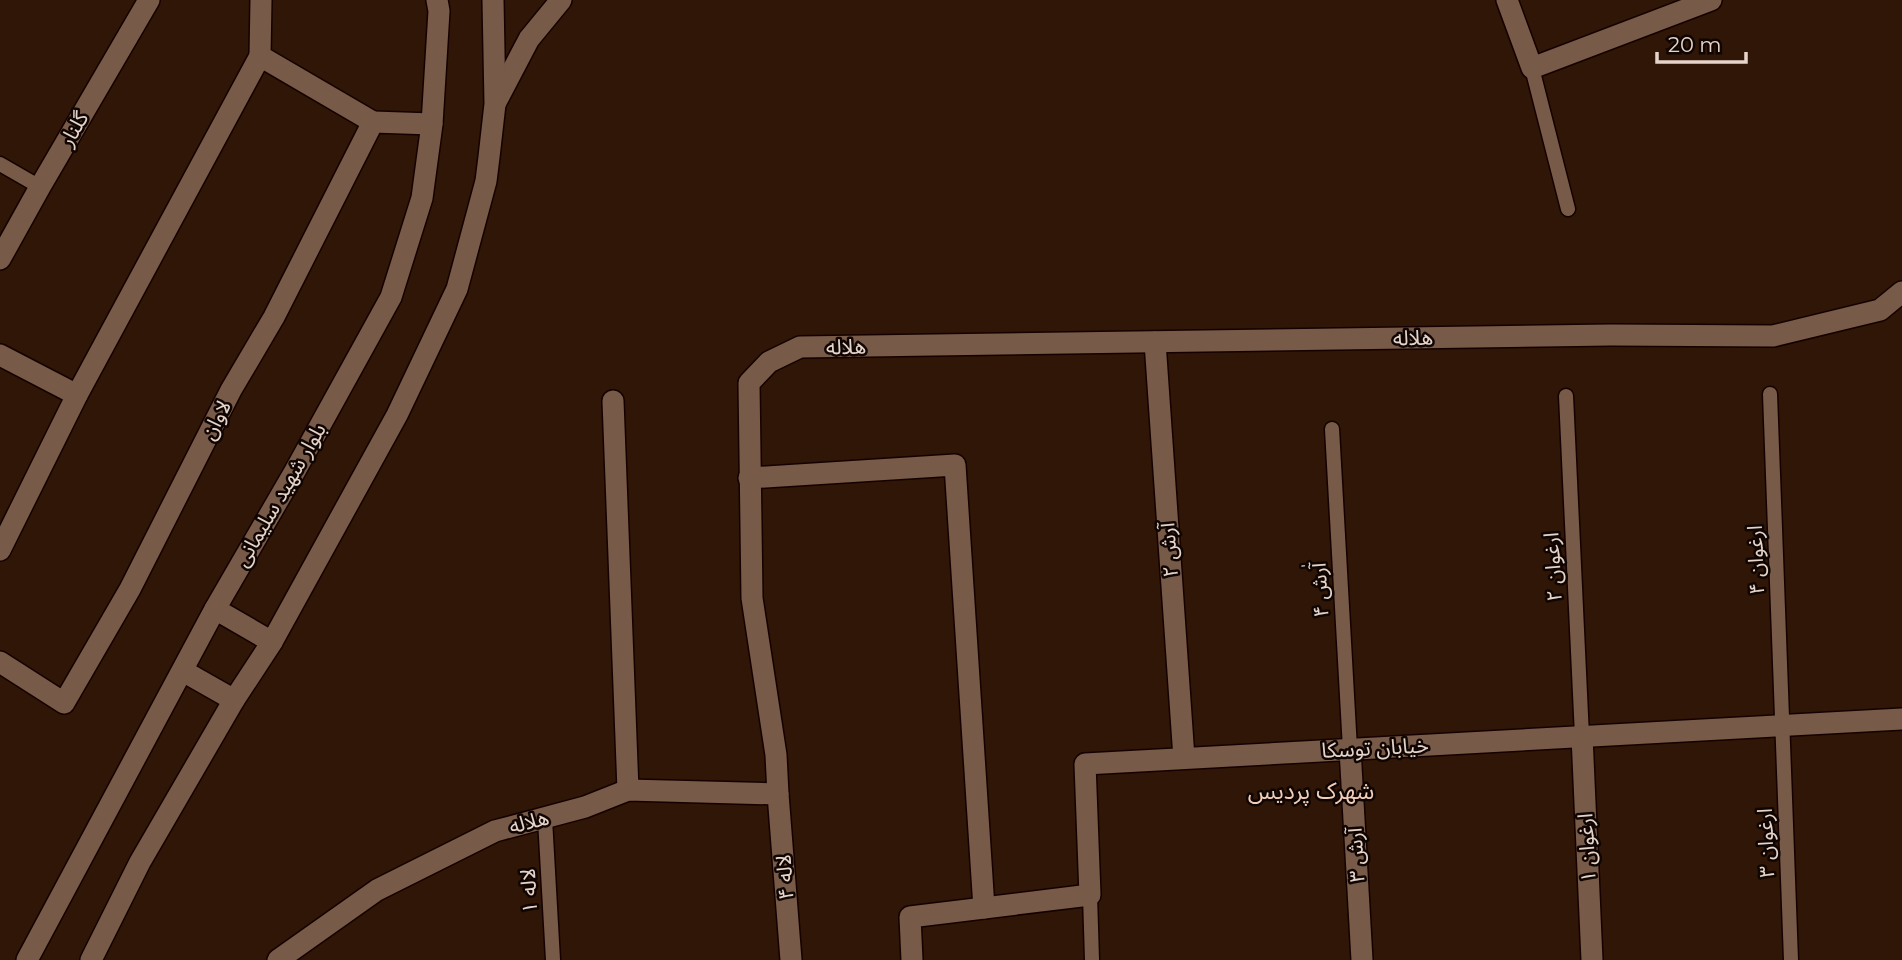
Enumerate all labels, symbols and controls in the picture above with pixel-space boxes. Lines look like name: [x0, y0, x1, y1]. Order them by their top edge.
scale bar: [1657, 21, 1746, 65]
text: 20 m: [1668, 32, 1722, 57]
street label: گلنار: [53, 107, 94, 151]
street label: هلاله: [1393, 325, 1433, 350]
street label: هلاله: [826, 334, 866, 359]
street label: لاوان: [195, 396, 236, 444]
street label: بلوار شهید سلیمانی: [228, 419, 331, 571]
street label: آرش ۲: [1154, 521, 1183, 578]
street label: ارغوان ۴: [1742, 525, 1769, 595]
street label: ارغوان ۲: [1538, 532, 1567, 602]
street label: آٰرش ۴: [1301, 561, 1333, 618]
street label: خیابان توسکا: [1321, 732, 1429, 763]
district label: شهرک پردیس: [1248, 777, 1374, 806]
street label: هلاله: [506, 805, 551, 839]
street label: ارغوان ۳: [1752, 808, 1779, 878]
street label: ارغوان ۱: [1572, 813, 1601, 883]
street label: آرش ۳: [1342, 826, 1369, 883]
street label: لاله ۴: [770, 854, 799, 901]
street label: لاله ۱: [515, 868, 542, 914]

